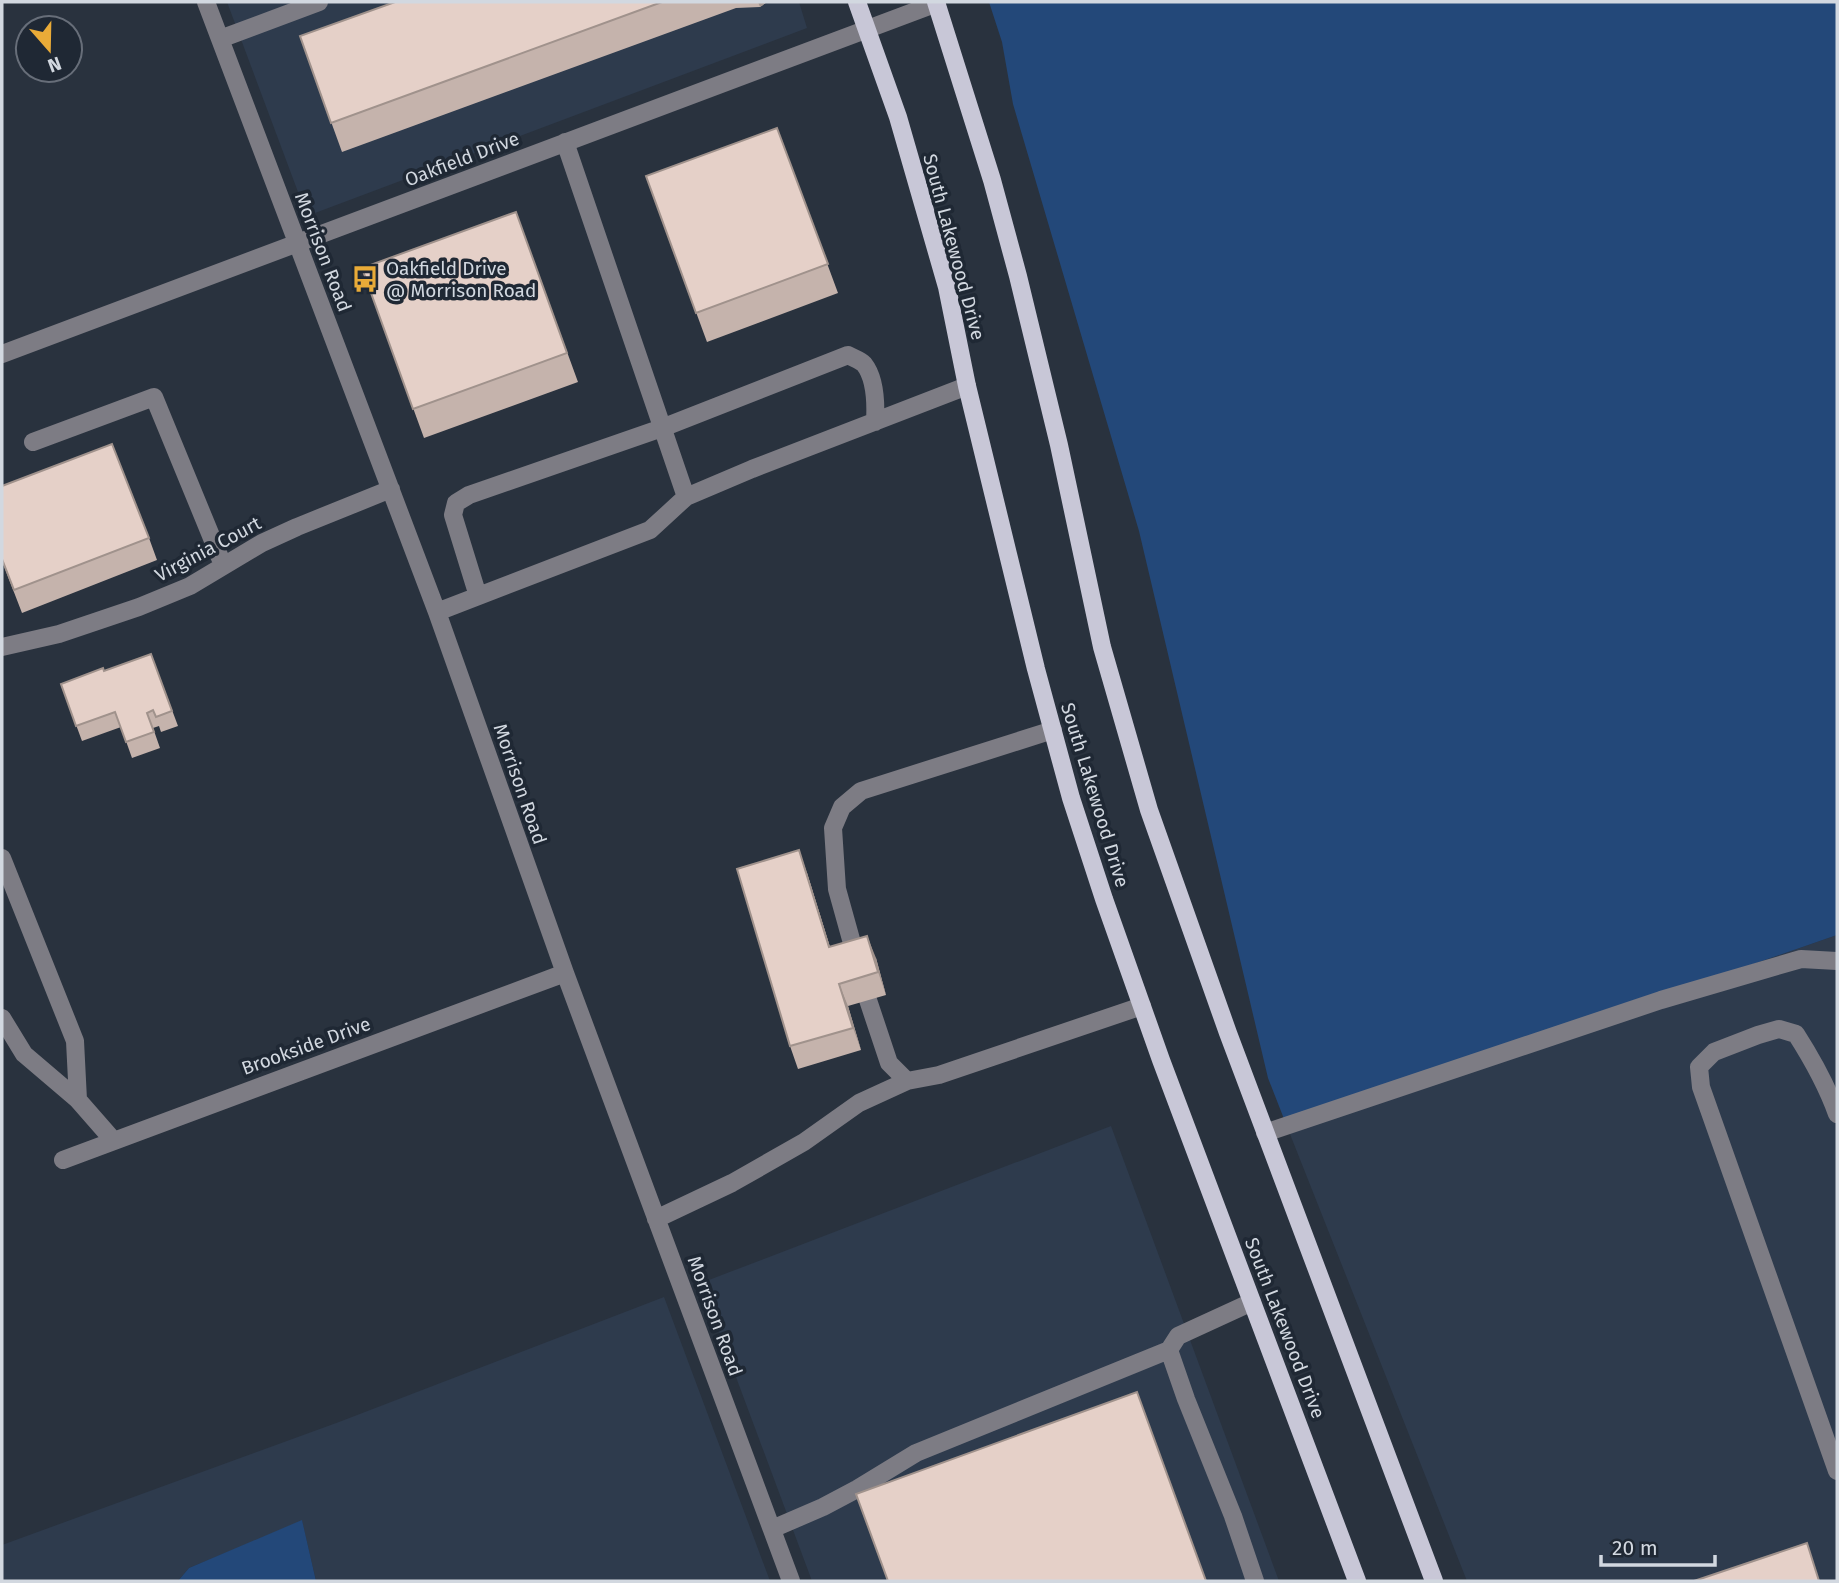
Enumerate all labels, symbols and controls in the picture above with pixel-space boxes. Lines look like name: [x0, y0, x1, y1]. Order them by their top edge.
north arrow: [14, 14, 84, 84]
text: N: [45, 52, 65, 77]
street label: Oakfield Drive: [402, 127, 522, 191]
street label: South Lakewood Drive: [918, 151, 990, 343]
street label: Morrison Road: [290, 189, 356, 315]
place label: Oakfield Drive @ Morrison Road: [386, 257, 536, 302]
bus stop icon: Oakfield Drive @ Morrison Road: [350, 264, 380, 294]
street label: Virginia Court: [151, 511, 265, 587]
street label: South Lakewood Drive: [1056, 700, 1134, 890]
street label: Morrison Road: [489, 721, 551, 847]
street label: Brookside Drive: [238, 1012, 374, 1080]
street label: South Lakewood Drive: [1240, 1234, 1330, 1422]
street label: Morrison Road: [683, 1253, 747, 1379]
scale bar: [1601, 1524, 1715, 1568]
text: 20 m: [1612, 1535, 1658, 1561]

